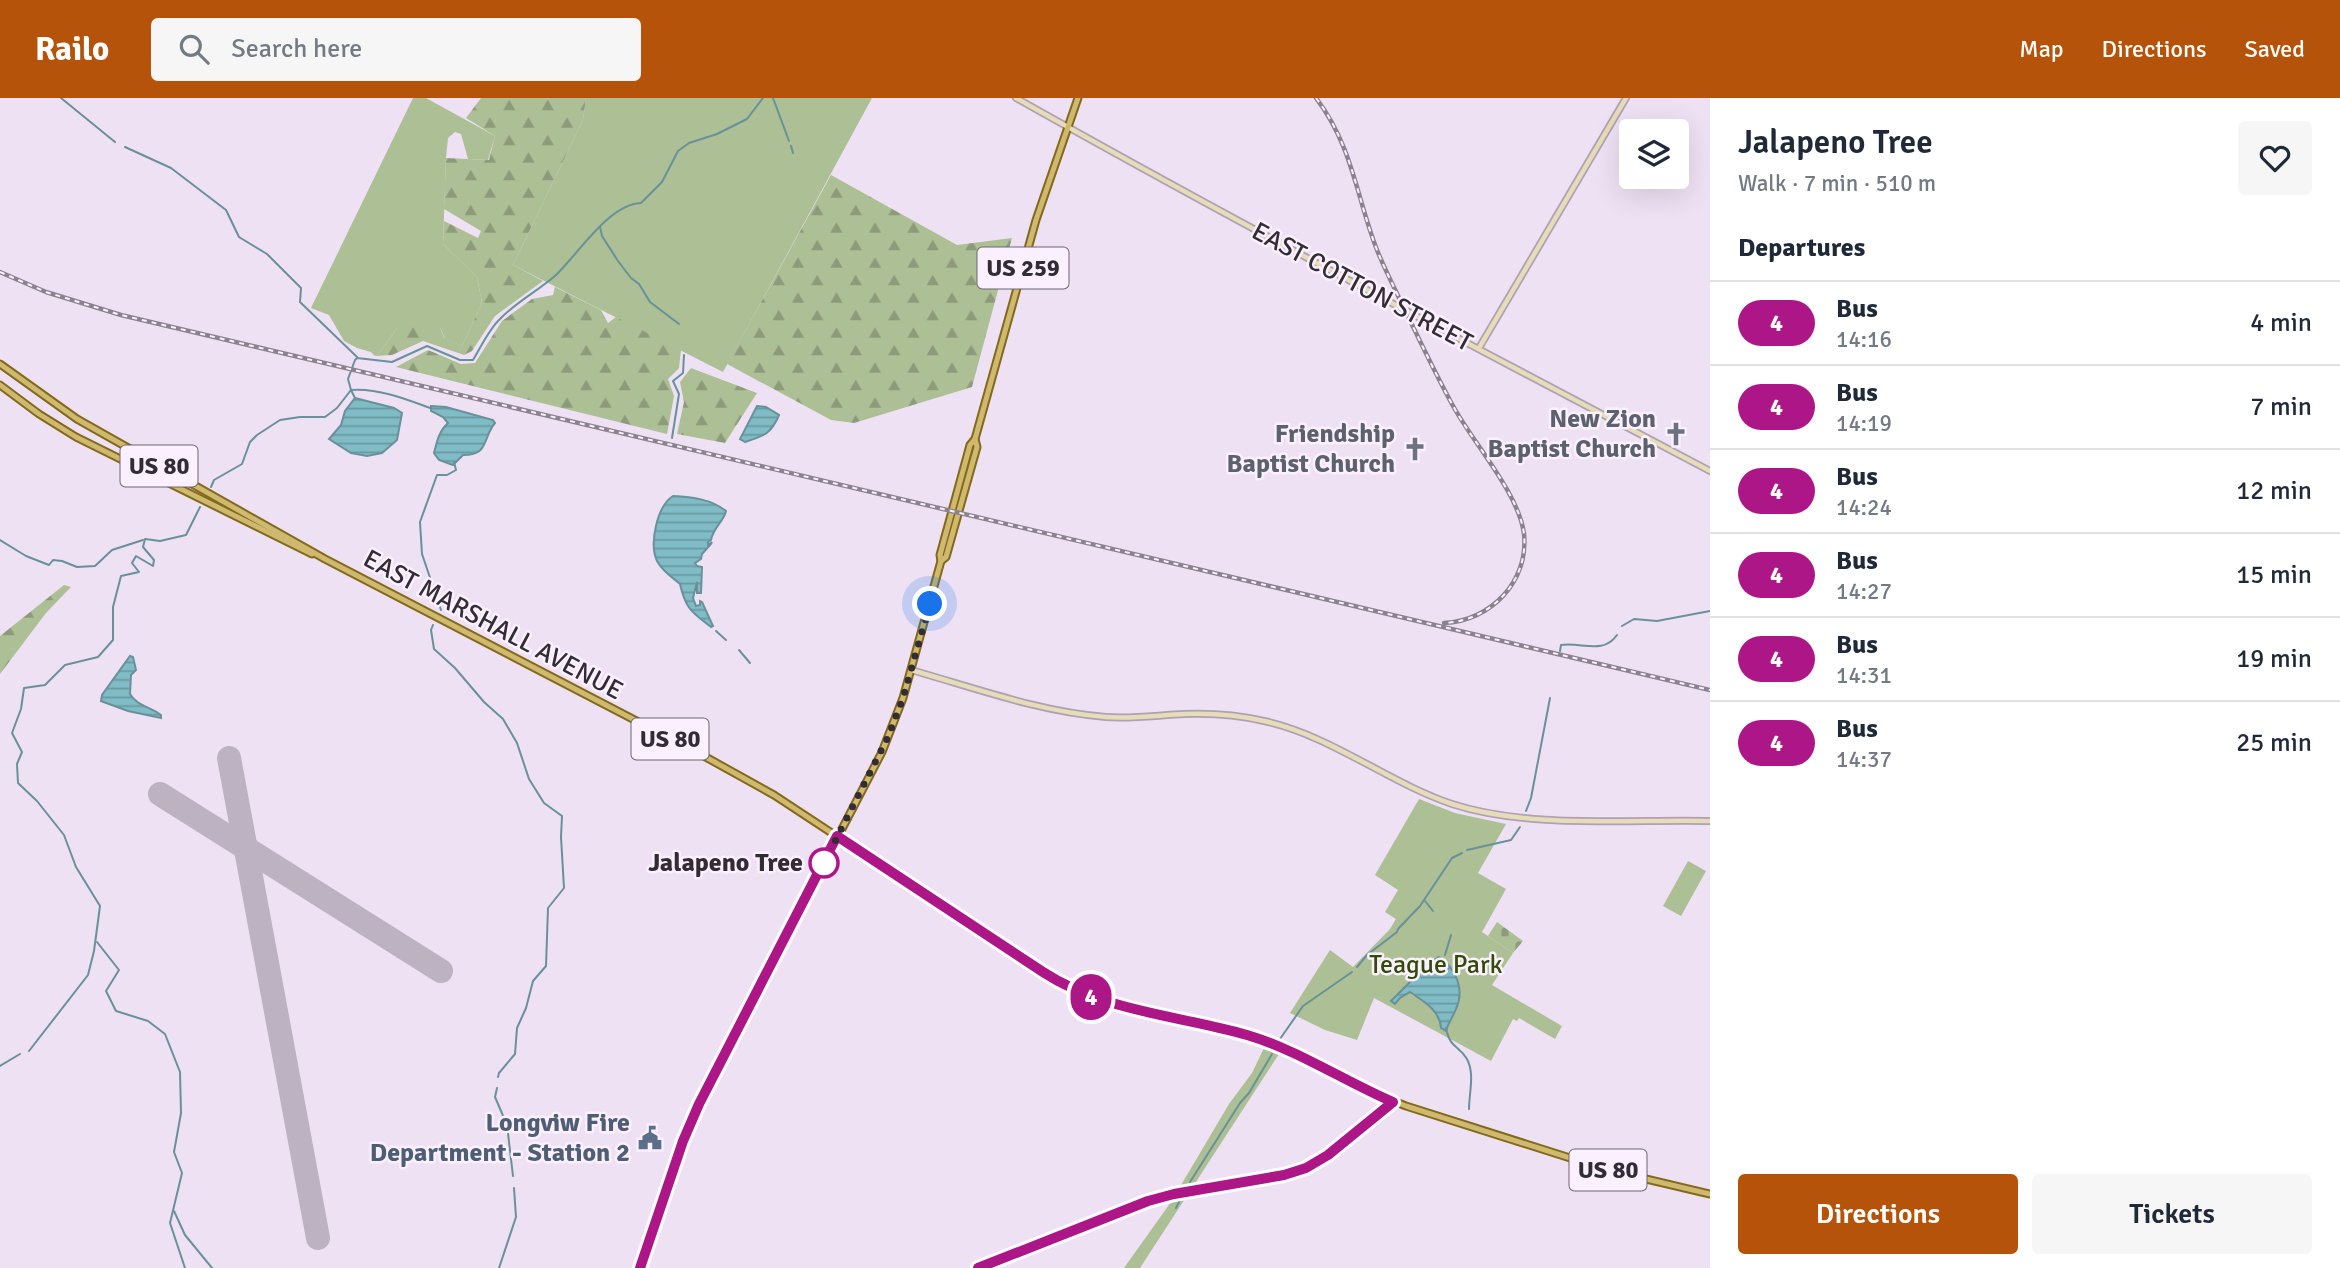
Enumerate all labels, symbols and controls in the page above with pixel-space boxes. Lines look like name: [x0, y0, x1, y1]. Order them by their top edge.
search box: [151, 18, 641, 81]
text: Railo: [35, 29, 109, 70]
icon: search: [175, 30, 213, 68]
text: Search here: [231, 33, 362, 65]
text: Map: [2019, 34, 2064, 64]
text: Directions: [2102, 34, 2207, 64]
text: Saved: [2245, 34, 2305, 64]
map controls: [1619, 119, 1689, 189]
button: layers: [1619, 119, 1689, 189]
button: heart: [2238, 121, 2312, 195]
text: Jalapeno Tree: [1738, 122, 1933, 163]
text: Walk · 7 min · 510 m: [1738, 169, 1936, 198]
street label: EAST COTTON STREET: [1246, 215, 1478, 359]
text: Departures: [1738, 232, 1865, 264]
road number: US 259: [978, 248, 1068, 288]
text: Bus: [1836, 293, 1878, 325]
text: 4 min: [2250, 307, 2312, 339]
text: 4: [1770, 308, 1783, 338]
text: 14:16: [1836, 325, 1892, 354]
text: Bus: [1836, 377, 1878, 409]
text: 7 min: [2250, 391, 2312, 423]
text: 4: [1770, 392, 1783, 422]
place label: New Zion Baptist Church: [1488, 403, 1656, 465]
text: 14:19: [1836, 409, 1892, 438]
place label: Friendship Baptist Church: [1227, 418, 1395, 480]
church icon: New Zion Baptist Church: [1662, 420, 1690, 448]
church icon: Friendship Baptist Church: [1401, 435, 1429, 463]
road number: US 80: [120, 446, 198, 486]
text: Bus: [1836, 461, 1878, 493]
text: 12 min: [2236, 475, 2312, 507]
text: 4: [1770, 476, 1783, 506]
text: 14:24: [1836, 493, 1892, 522]
street label: EAST MARSHALL AVENUE: [358, 543, 628, 707]
text: Bus: [1836, 545, 1878, 577]
text: 15 min: [2236, 559, 2312, 591]
text: 4: [1770, 560, 1783, 590]
text: 14:27: [1836, 577, 1892, 606]
your location: [912, 586, 947, 621]
text: Bus: [1836, 629, 1878, 661]
text: 19 min: [2236, 643, 2312, 675]
text: 4: [1770, 644, 1783, 674]
text: 14:31: [1836, 661, 1892, 690]
text: Bus: [1836, 713, 1878, 745]
road number: US 80: [632, 718, 708, 760]
text: 25 min: [2236, 727, 2312, 759]
text: 4: [1770, 728, 1783, 758]
text: 14:37: [1836, 745, 1892, 774]
place label: Jalapeno Tree: [648, 847, 803, 879]
marker: Jalapeno Tree: [809, 848, 839, 878]
park label: Teague Park: [1369, 949, 1503, 981]
line badge: 4: [1068, 974, 1114, 1020]
text: 4: [1085, 982, 1097, 1012]
place label: Longviw Fire Department - Station 2: [370, 1107, 630, 1169]
public building icon: Longviw Fire Department - Station 2: [636, 1124, 664, 1152]
road number: US 80: [1570, 1150, 1646, 1190]
button: Directions: [1738, 1174, 2018, 1254]
button: Tickets: [2032, 1174, 2312, 1254]

